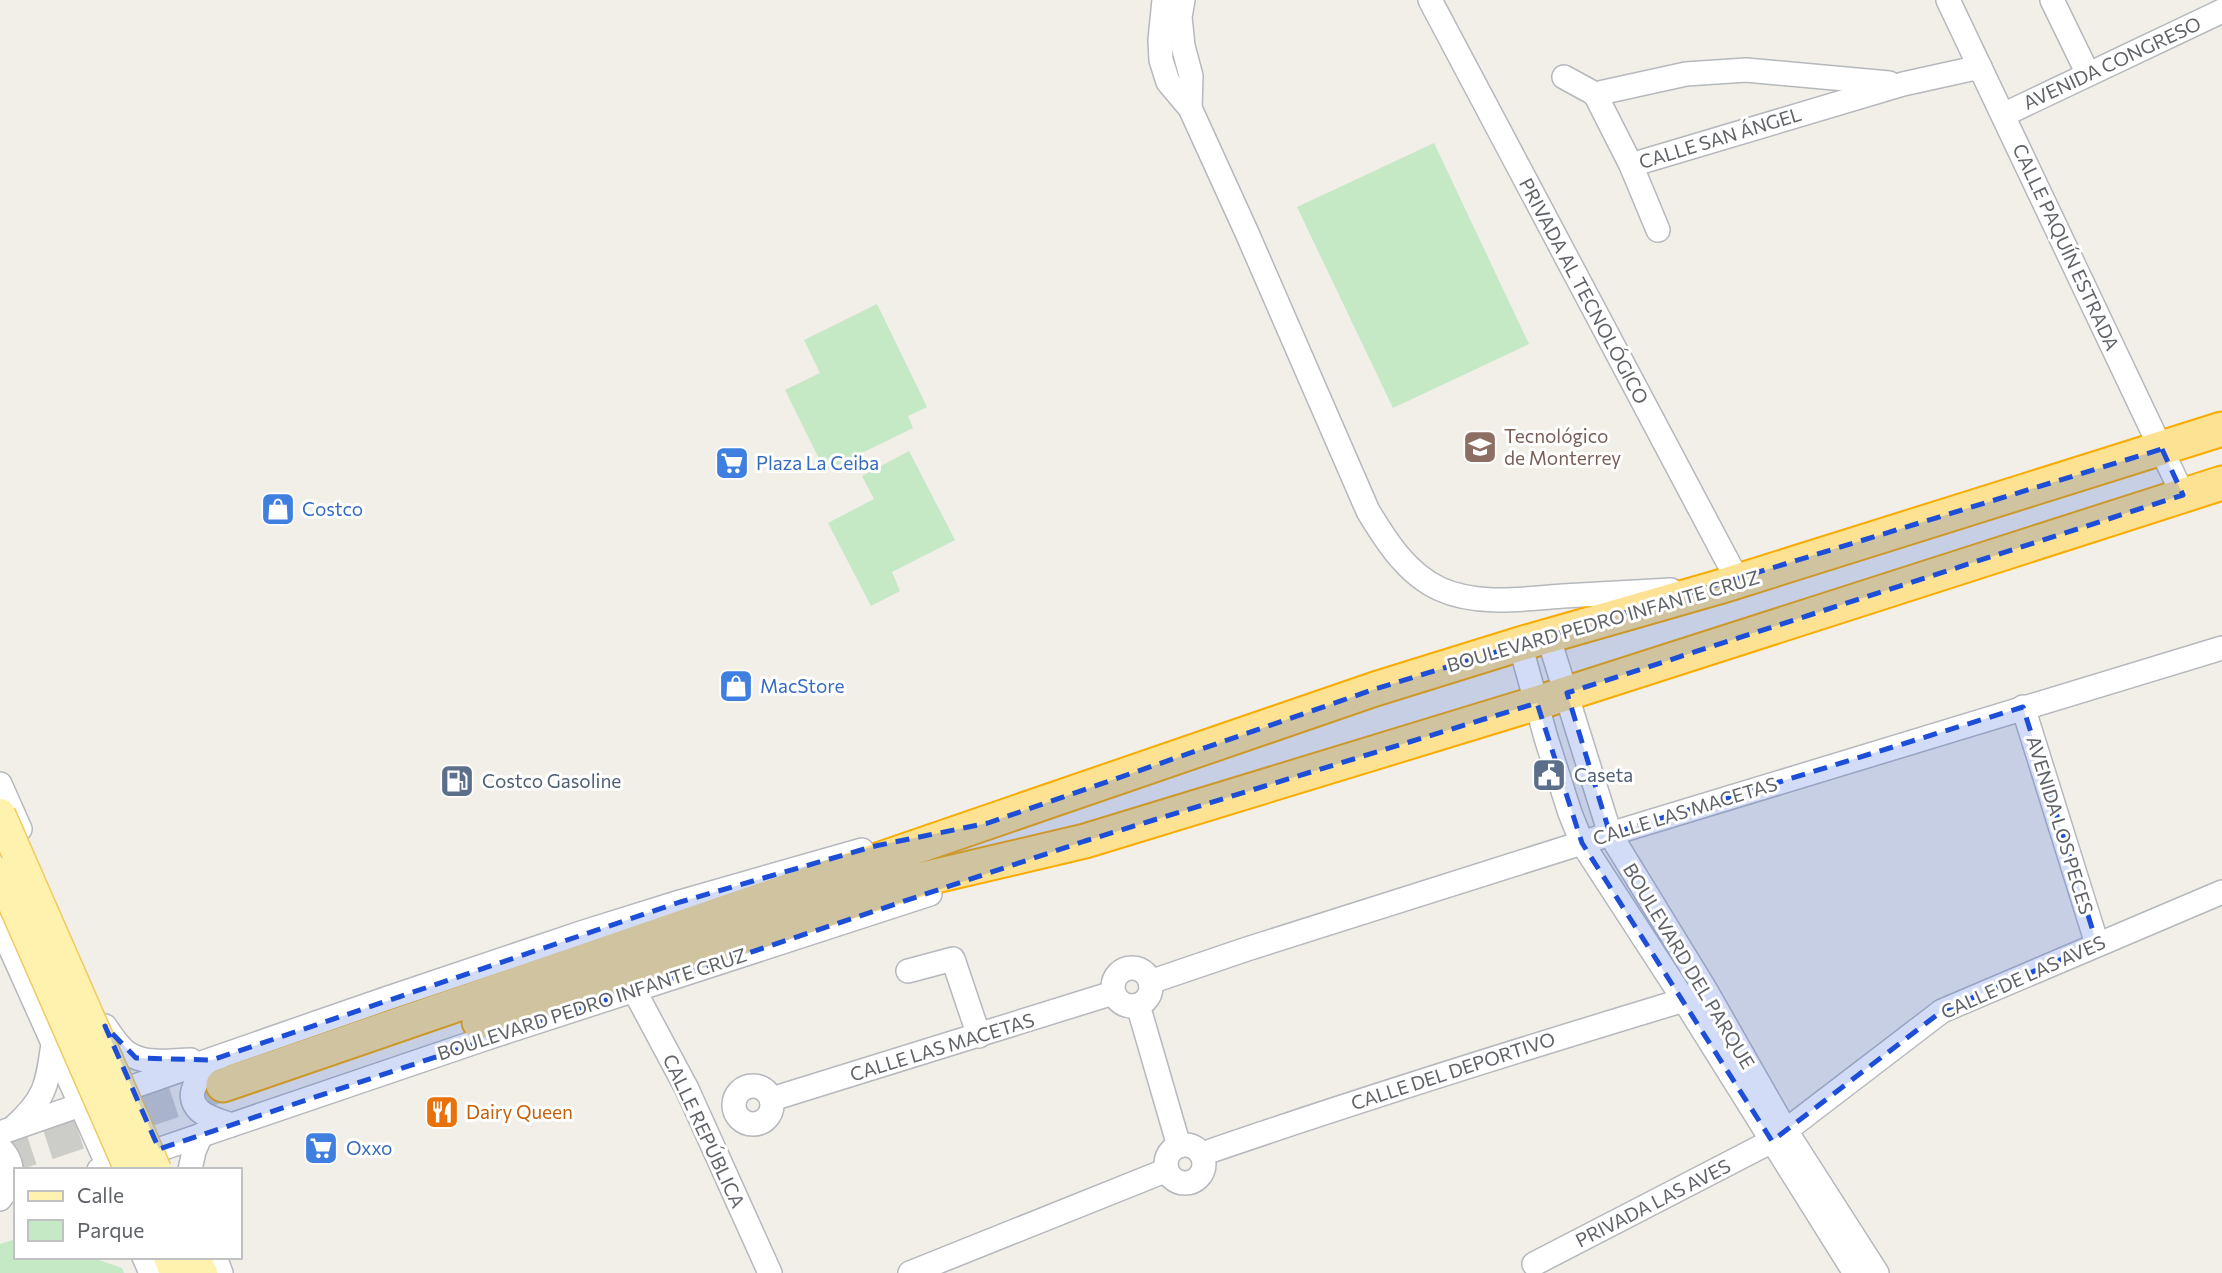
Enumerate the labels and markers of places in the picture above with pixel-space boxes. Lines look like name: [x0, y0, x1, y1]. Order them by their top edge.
place label: Tecnológico de Monterrey: [1504, 424, 1621, 469]
school or university icon: Tecnológico de Monterrey: [1461, 428, 1499, 466]
supermarket icon: Plaza La Ceiba: [713, 444, 751, 482]
place label: Plaza La Ceiba: [756, 451, 879, 474]
shop icon: Costco: [259, 490, 297, 528]
place label: Costco: [302, 497, 363, 520]
shop icon: MacStore: [717, 667, 755, 705]
place label: MacStore: [760, 674, 845, 697]
public building icon: Caseta: [1530, 756, 1568, 794]
fuel station icon: Costco Gasoline: [438, 762, 476, 800]
place label: Caseta: [1574, 763, 1633, 786]
place label: Costco Gasoline: [482, 769, 621, 792]
restaurant icon: Dairy Queen: [423, 1093, 461, 1131]
place label: Dairy Queen: [466, 1100, 573, 1123]
supermarket icon: Oxxo: [302, 1129, 340, 1167]
place label: Oxxo: [346, 1136, 392, 1159]

